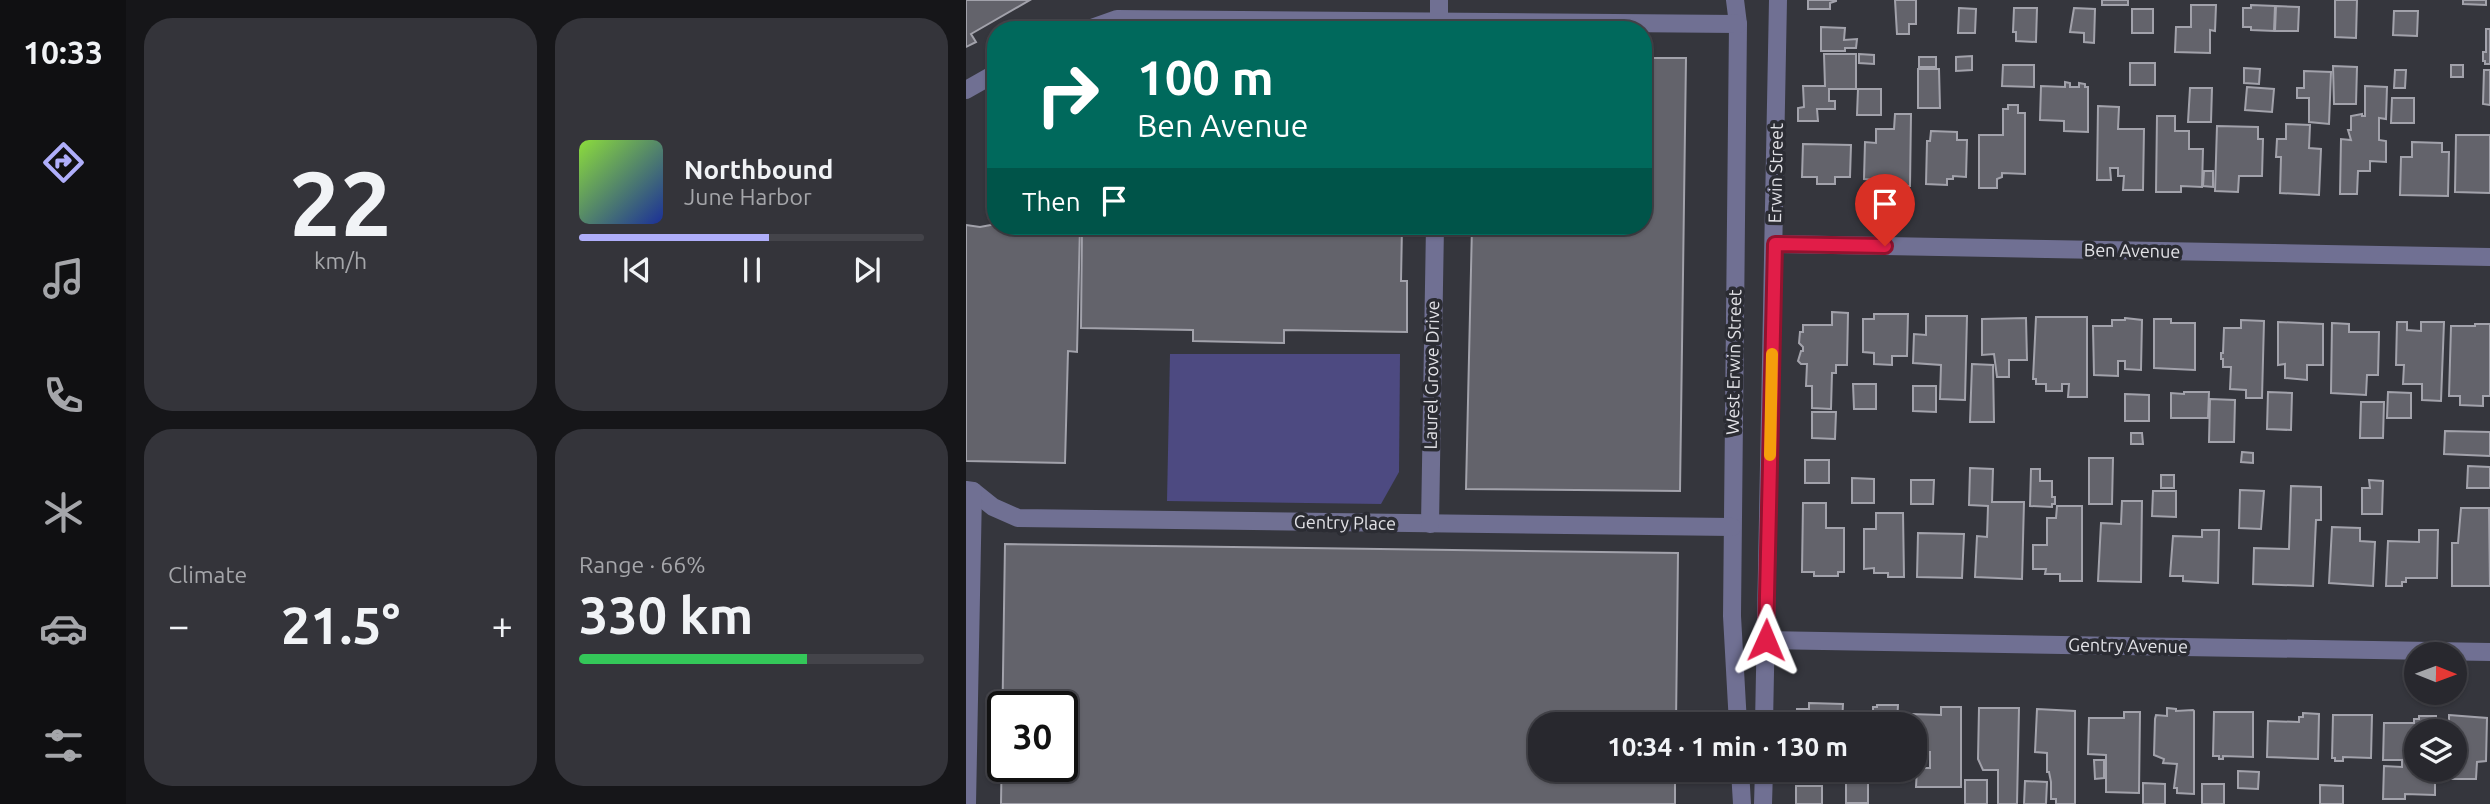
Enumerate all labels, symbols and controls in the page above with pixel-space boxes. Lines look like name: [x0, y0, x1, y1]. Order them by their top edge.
text: 10:33: [23, 34, 103, 70]
icon: right: [1022, 49, 1113, 140]
text: 100 m: [1137, 49, 1274, 104]
text: Ben Avenue: [1137, 107, 1308, 143]
street label: Erwin Street: [1764, 123, 1786, 223]
icon: directions: [39, 138, 88, 187]
text: 22: [289, 151, 392, 253]
text: Northbound: [684, 155, 833, 184]
pin: [1855, 174, 1915, 246]
icon: arrive: [1095, 182, 1133, 220]
text: June Harbor: [684, 184, 812, 209]
icon: arrive: [1866, 185, 1904, 223]
text: Then: [1022, 187, 1081, 216]
street label: Ben Avenue: [2084, 239, 2180, 261]
text: km/h: [314, 248, 367, 273]
icon: previous: [618, 251, 656, 289]
icon: pause: [733, 251, 771, 289]
icon: next: [848, 251, 886, 289]
icon: music: [39, 254, 88, 303]
street label: West Erwin Street: [1722, 289, 1744, 435]
street label: Laurel Grove Drive: [1420, 300, 1442, 450]
icon: phone: [39, 371, 88, 420]
icon: climate: [39, 488, 88, 537]
street label: Gentry Place: [1294, 511, 1396, 533]
text: Range · 66%: [579, 552, 706, 577]
text: Climate: [168, 562, 247, 587]
text: 330 km: [579, 586, 753, 644]
text: 21.5°: [281, 596, 400, 654]
position arrow: [1729, 603, 1803, 677]
icon: car: [39, 604, 88, 653]
text: −: [168, 604, 189, 646]
text: +: [492, 604, 513, 646]
street label: Gentry Avenue: [2068, 634, 2188, 656]
north arrow: [2404, 642, 2468, 705]
map controls: [2404, 642, 2467, 782]
speed limit sign: 30: [987, 691, 1078, 782]
button: layers: [2404, 719, 2467, 782]
icon: filters: [39, 721, 88, 770]
text: 10:34 · 1 min · 130 m: [1607, 732, 1848, 761]

